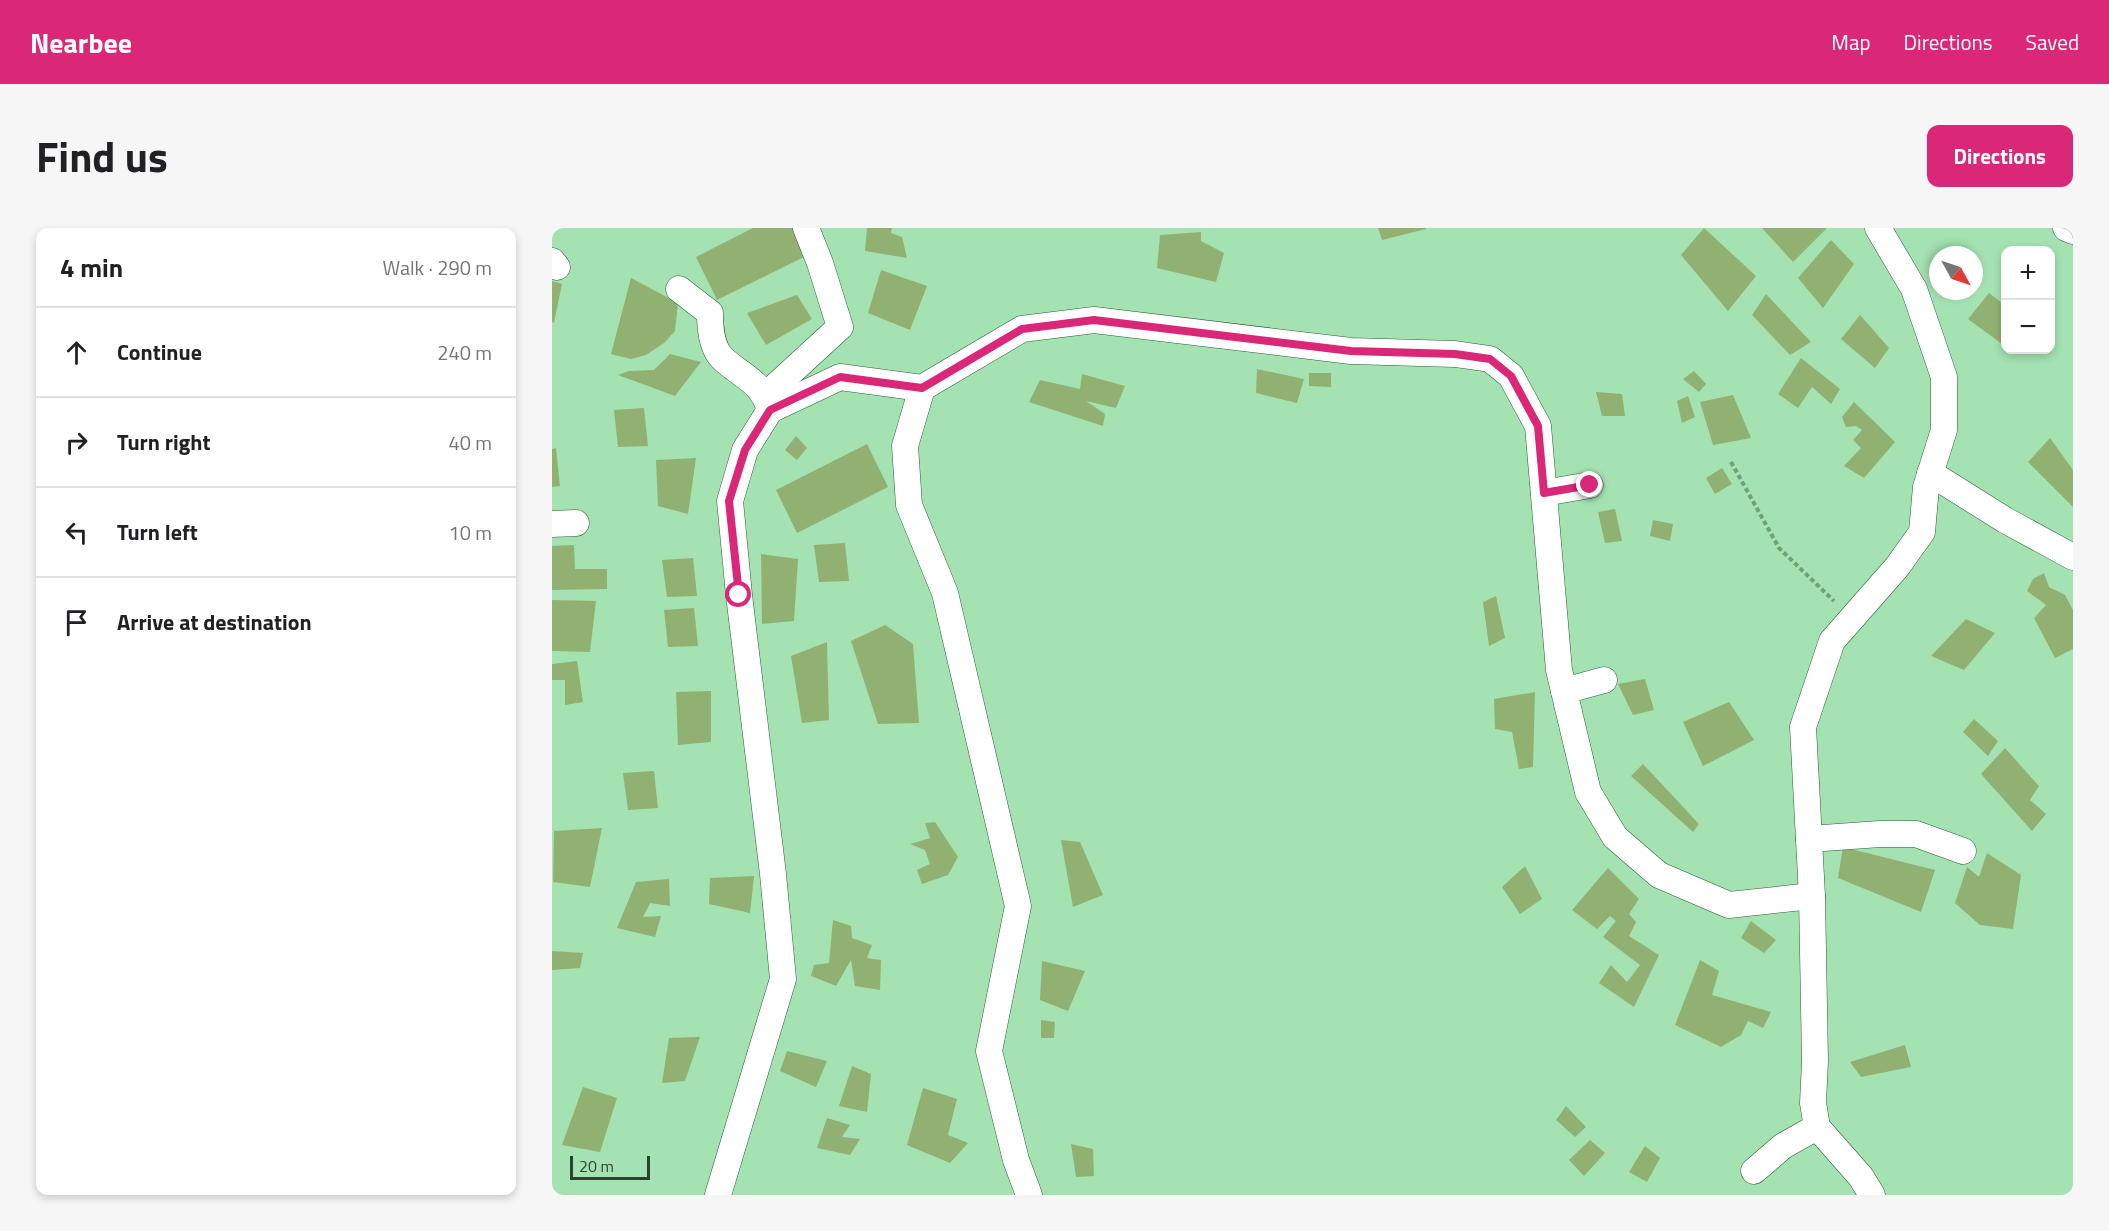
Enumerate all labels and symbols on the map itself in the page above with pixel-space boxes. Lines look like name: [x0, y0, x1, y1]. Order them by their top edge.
north arrow: [1929, 246, 1983, 300]
route end: [1576, 471, 1602, 497]
route start: [725, 581, 751, 607]
scale bar: [570, 1153, 650, 1180]

